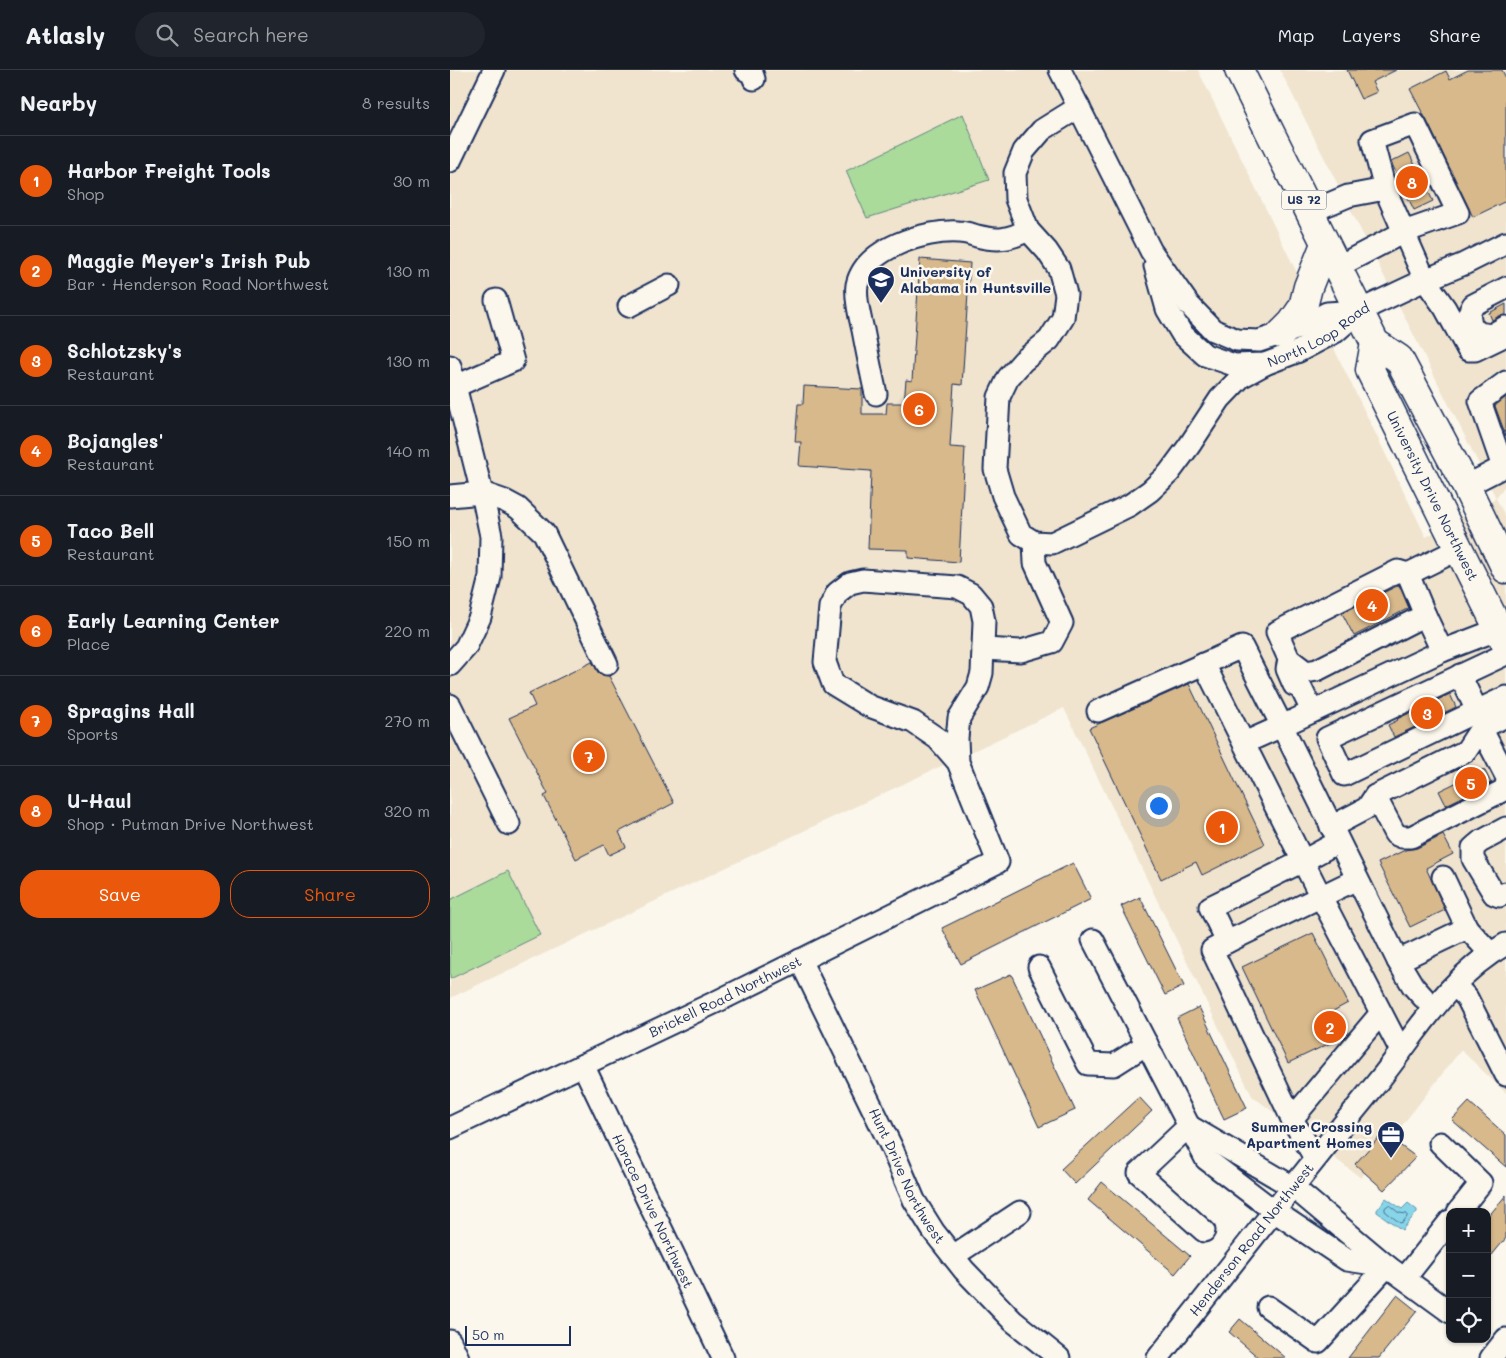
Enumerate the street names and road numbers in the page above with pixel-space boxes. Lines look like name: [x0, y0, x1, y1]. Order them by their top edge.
road number: US 72: [1282, 190, 1326, 210]
street label: North Loop Road: [1264, 297, 1372, 371]
street label: University Drive Northwest: [1383, 408, 1483, 584]
street label: Brickell Road Northwest: [646, 951, 805, 1041]
street label: Hunt Drive Northwest: [865, 1105, 950, 1247]
street label: Horace Drive Northwest: [608, 1130, 698, 1291]
street label: Henderson Road Northwest: [1185, 1159, 1318, 1320]

